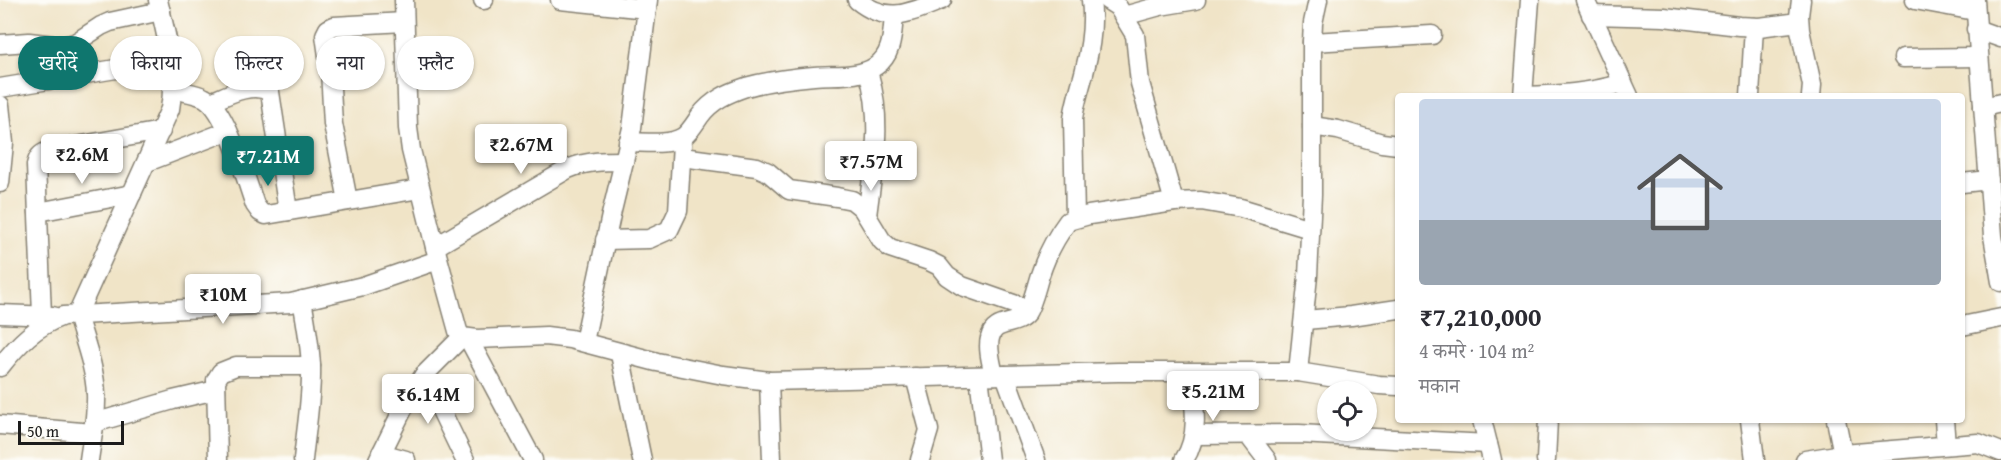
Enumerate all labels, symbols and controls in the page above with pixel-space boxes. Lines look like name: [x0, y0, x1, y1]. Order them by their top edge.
chip: खरीदें: [18, 36, 98, 90]
chip: किराया: [110, 36, 202, 90]
chip: फ़िल्टर: [214, 36, 304, 90]
chip: नया: [316, 36, 385, 90]
chip: फ़्लैट: [397, 36, 474, 90]
pin: ₹2.67M: [472, 124, 570, 175]
text: ₹2.67M: [489, 129, 553, 158]
pin: ₹2.6M: [40, 134, 124, 185]
pin: ₹7.21M: [219, 136, 317, 187]
icon: home: [1626, 138, 1734, 246]
text: ₹2.6M: [55, 139, 109, 168]
text: ₹7.21M: [236, 141, 300, 170]
pin: ₹7.57M: [822, 141, 920, 192]
text: ₹7.57M: [839, 146, 903, 175]
pin: ₹10M: [187, 274, 259, 325]
text: ₹10M: [199, 279, 247, 308]
text: ₹7,210,000: [1419, 297, 1541, 336]
text: 4 कमरे · 104 m²: [1419, 336, 1534, 365]
pin: ₹5.21M: [1164, 371, 1262, 422]
text: मकान: [1419, 371, 1460, 400]
pin: ₹6.14M: [379, 374, 477, 425]
text: ₹5.21M: [1181, 376, 1245, 405]
text: ₹6.14M: [396, 379, 460, 408]
map controls: [1317, 381, 1377, 441]
button: locate: [1317, 381, 1377, 441]
scale bar: [18, 418, 124, 446]
text: 50 m: [27, 419, 59, 443]

